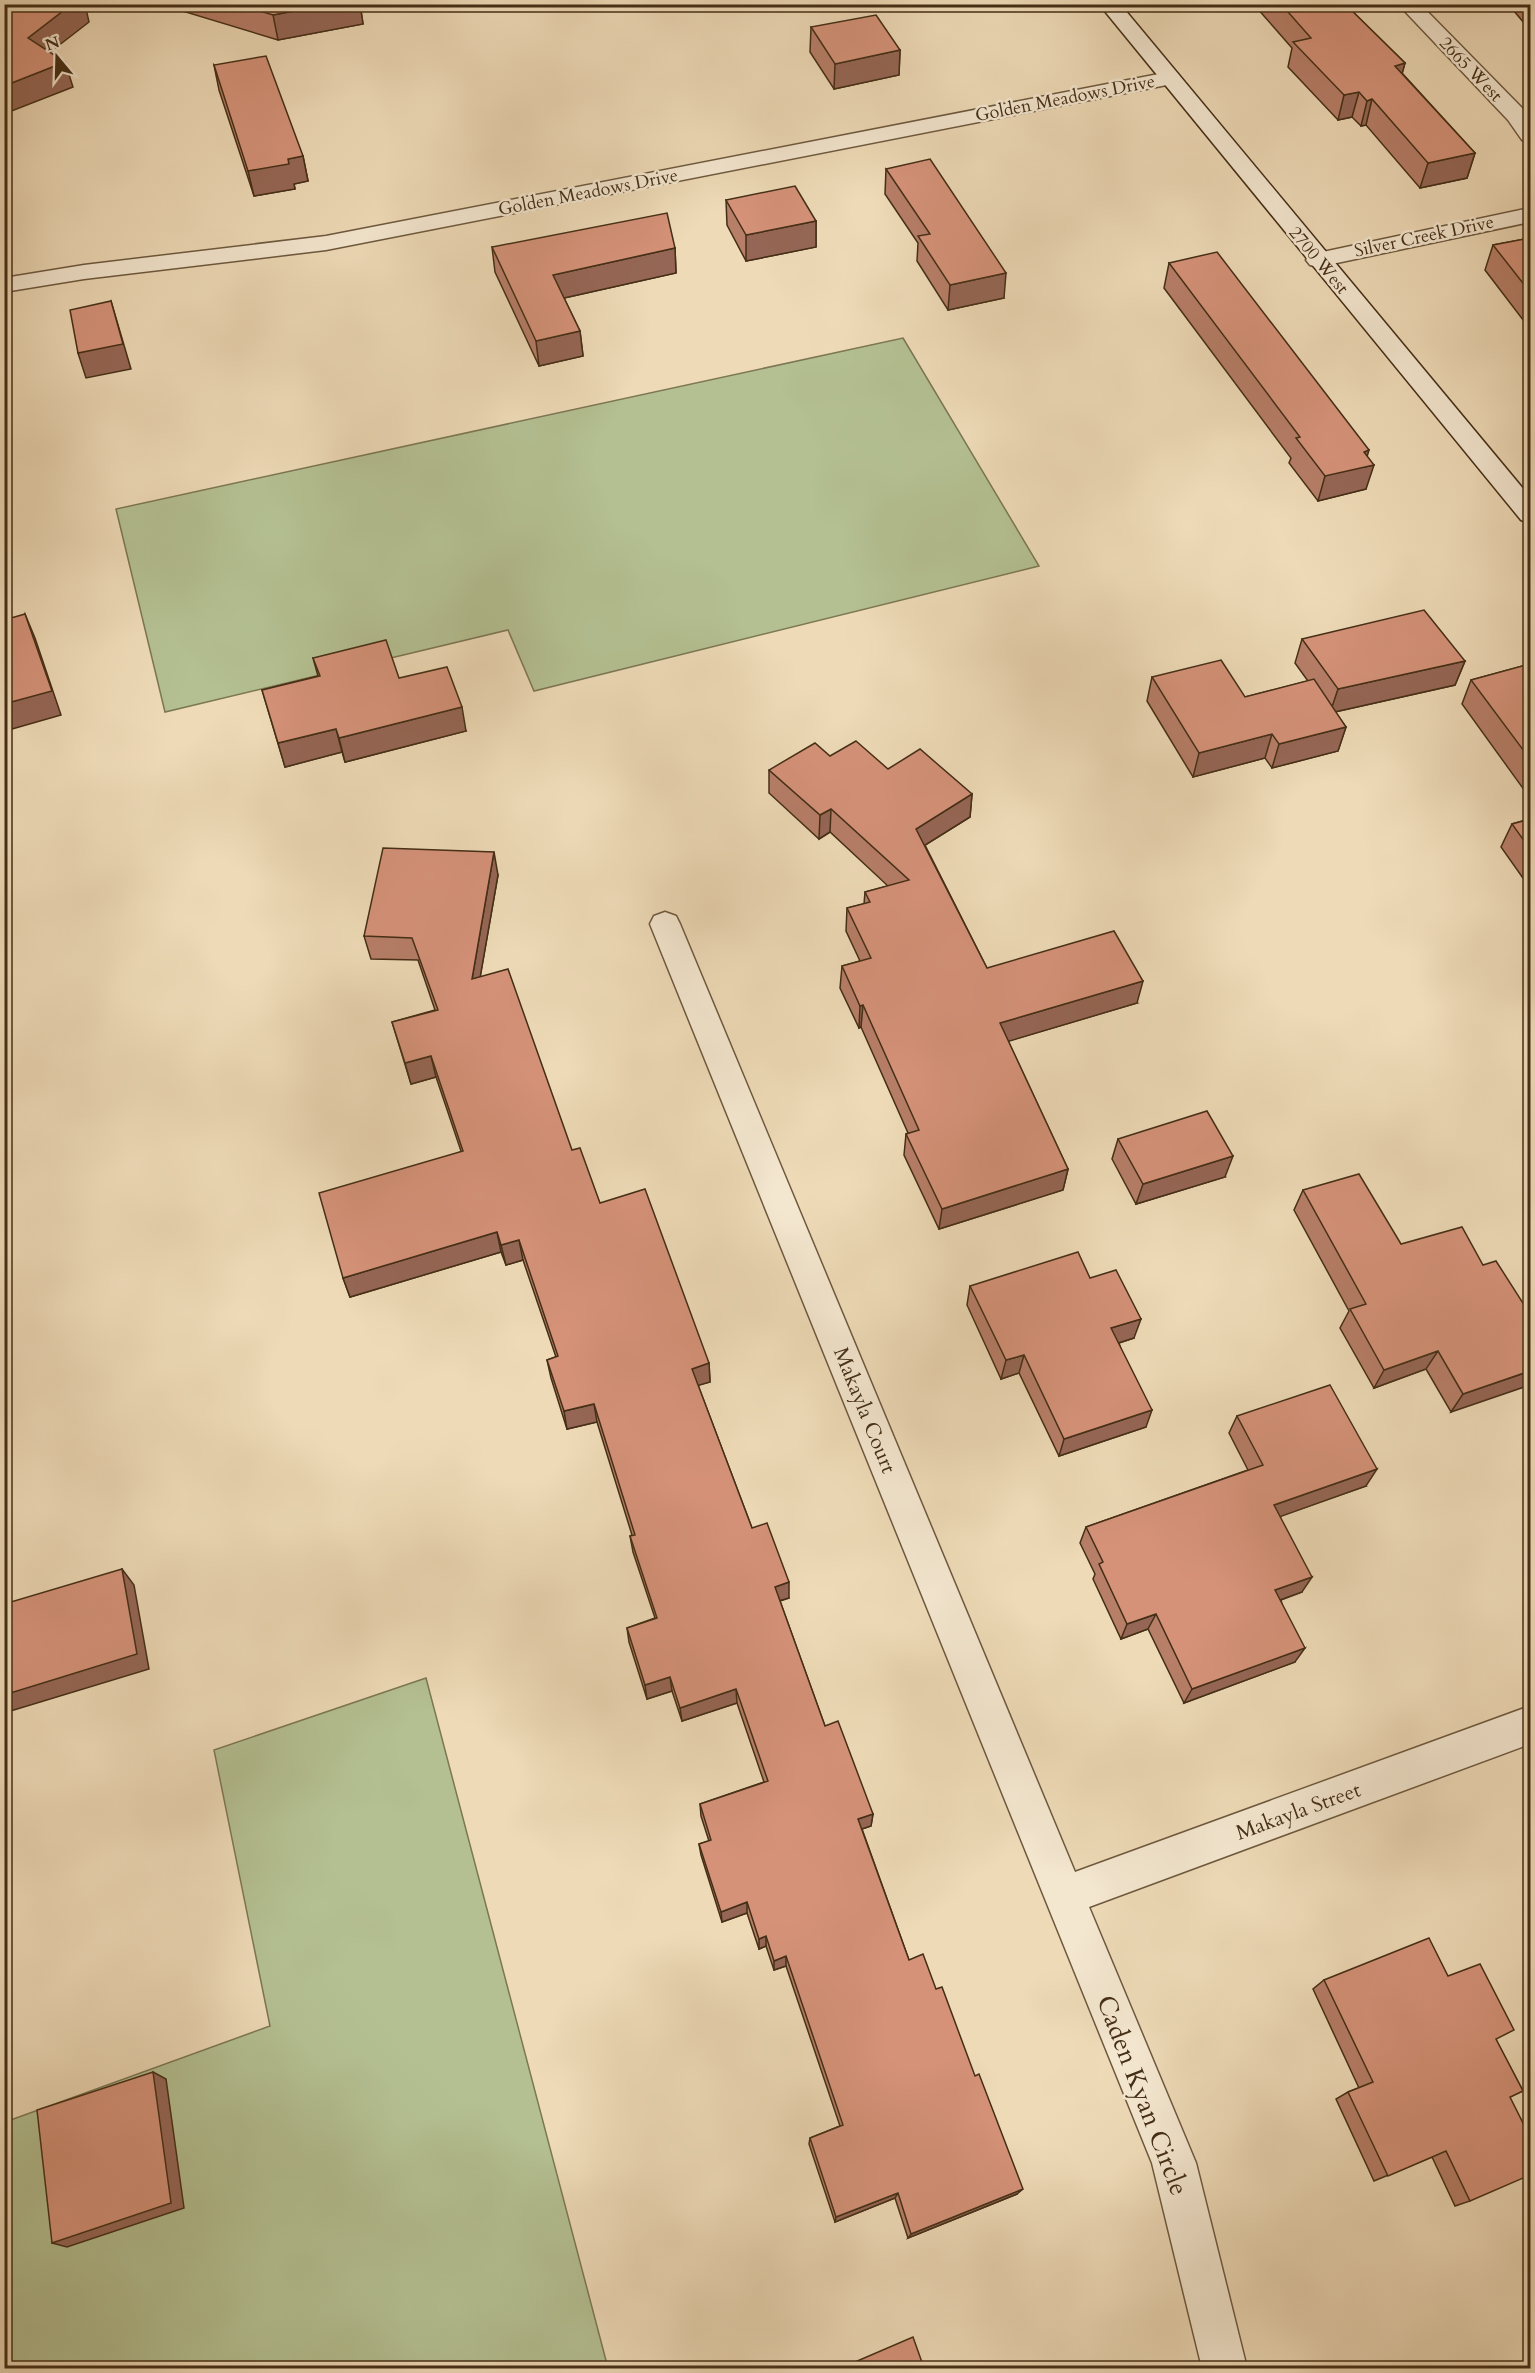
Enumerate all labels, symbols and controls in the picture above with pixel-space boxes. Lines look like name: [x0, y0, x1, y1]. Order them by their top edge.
north arrow: [27, 27, 87, 87]
text: N: [42, 31, 63, 56]
street label: 2665 West: [1433, 31, 1508, 108]
street label: Golden Meadows Drive: [973, 69, 1157, 128]
street label: Golden Meadows Drive: [496, 163, 680, 222]
street label: Silver Creek Drive: [1352, 209, 1496, 263]
street label: 2700 West: [1283, 221, 1355, 300]
street label: Makayla Court: [826, 1343, 903, 1478]
street label: Makayla Street: [1232, 1775, 1365, 1847]
street label: Caden Kyan Circle: [1088, 1990, 1197, 2200]

